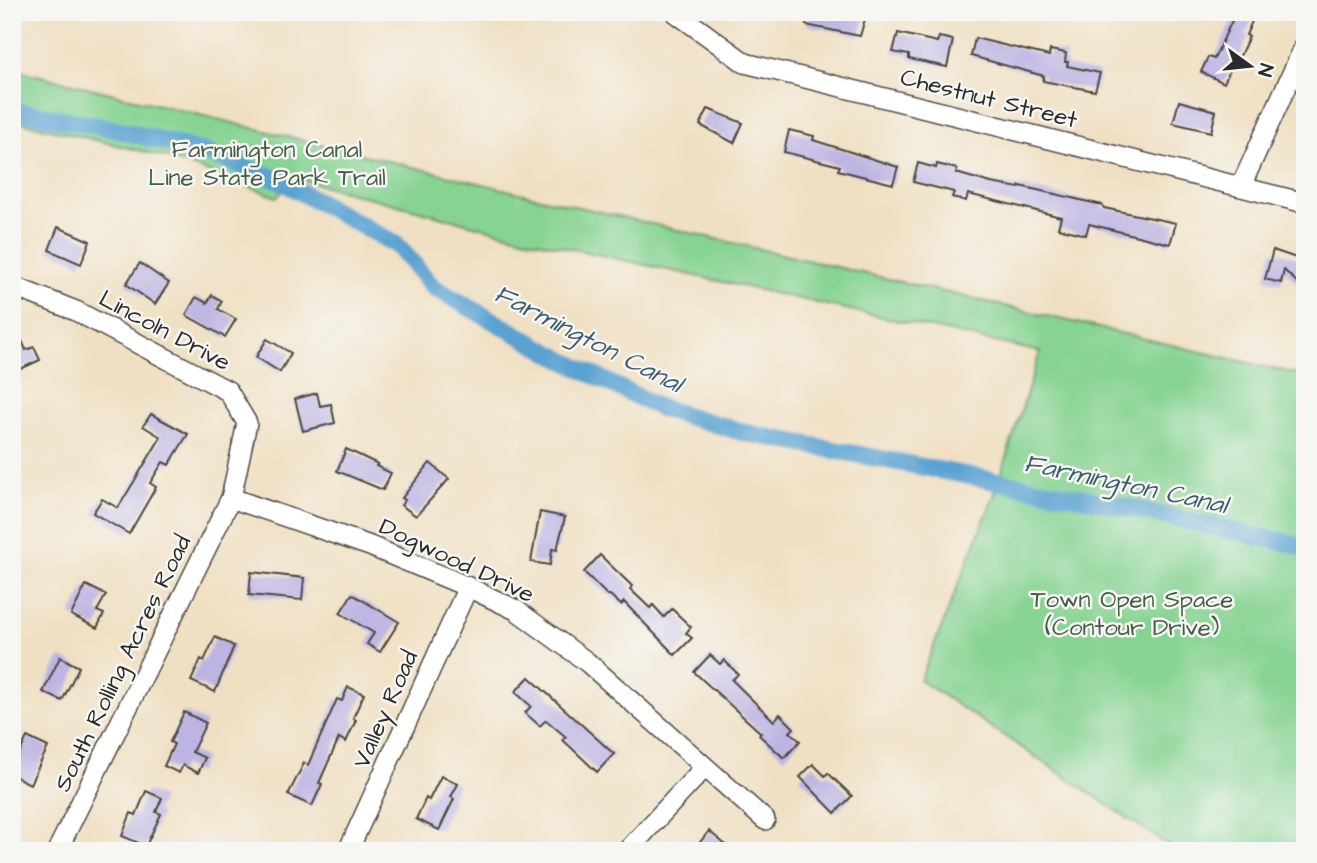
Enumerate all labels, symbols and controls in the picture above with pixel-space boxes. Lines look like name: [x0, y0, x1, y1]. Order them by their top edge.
north arrow: [1216, 32, 1286, 102]
street label: Chestnut Street: [897, 61, 1081, 137]
text: N: [1250, 61, 1280, 79]
park label: Farmington Canal Line State Park Trail: [148, 133, 386, 195]
water label: Farmington Canal: [488, 276, 691, 404]
street label: Lincoln Drive: [93, 282, 236, 380]
water label: Farmington Canal: [1021, 445, 1233, 525]
street label: Dogwood Drive: [373, 510, 540, 613]
street label: South Rolling Acres Road: [46, 529, 201, 798]
park label: Town Open Space (Contour Drive): [1031, 583, 1233, 645]
street label: Valley Road: [345, 645, 428, 774]

